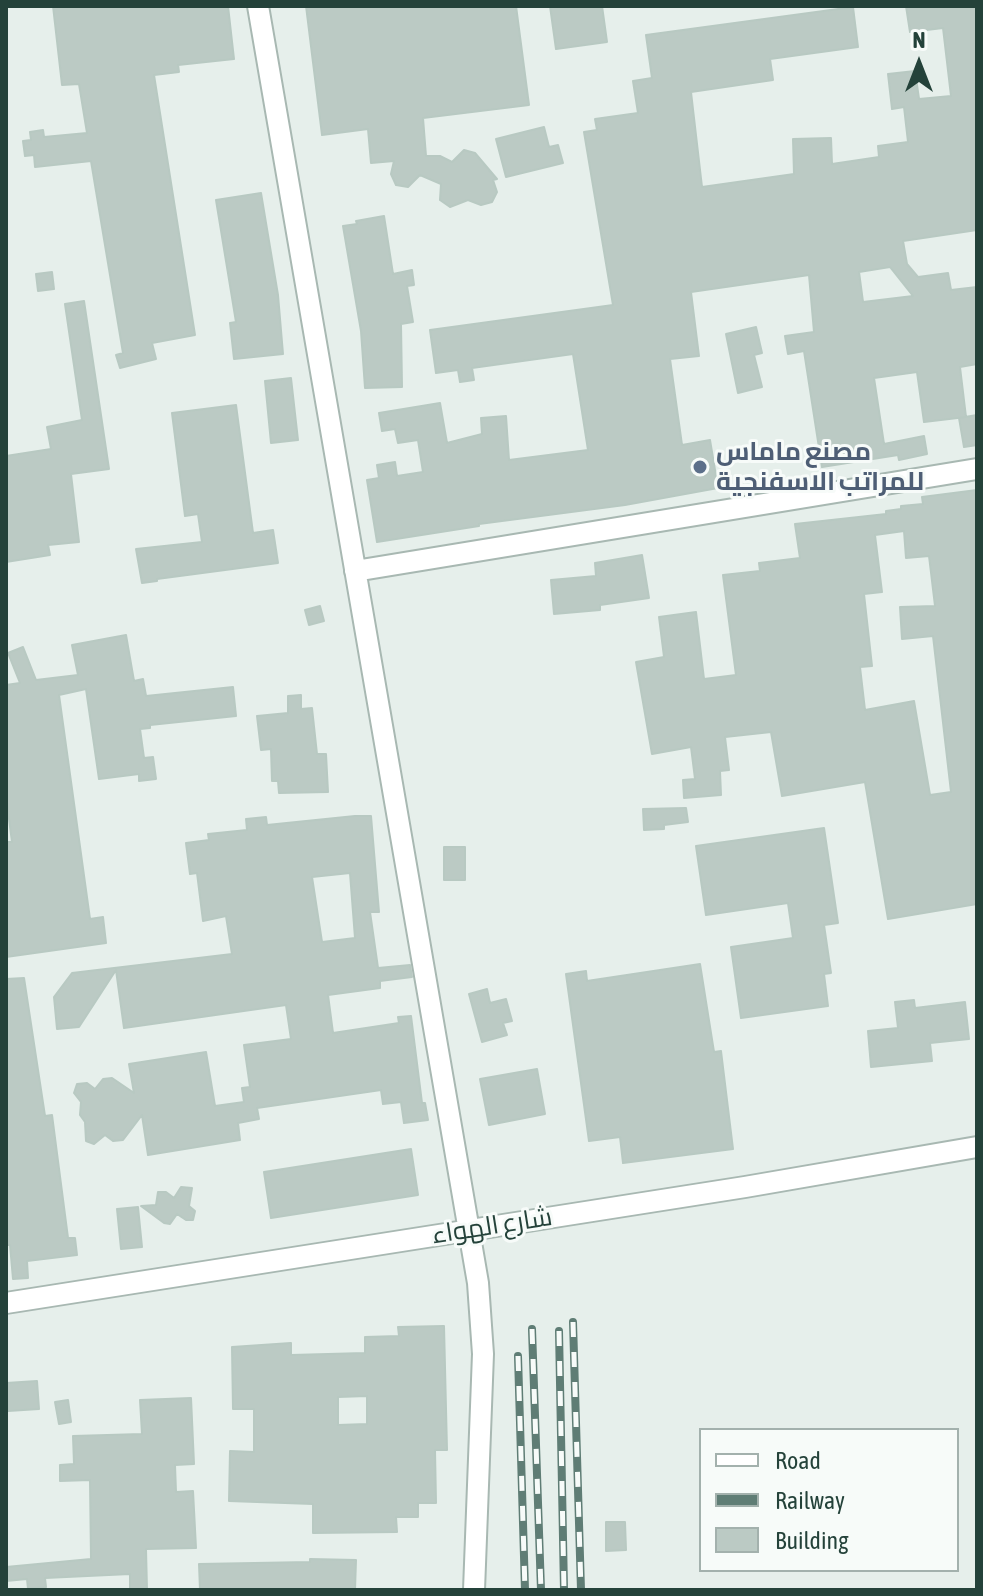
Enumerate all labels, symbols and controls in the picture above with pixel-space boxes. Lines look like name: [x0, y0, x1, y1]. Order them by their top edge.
north arrow: [879, 24, 959, 104]
text: N: [913, 27, 925, 53]
place label: مصنع ماماس للمراتب الاسفنجية: [716, 436, 924, 498]
marker: مصنع ماماس للمراتب الاسفنجية: [691, 458, 709, 476]
street label: شارع الهواء: [430, 1201, 554, 1251]
legend: [699, 1428, 959, 1572]
text: Road: [775, 1447, 821, 1474]
text: Railway: [775, 1487, 845, 1514]
text: Building: [775, 1527, 848, 1554]

